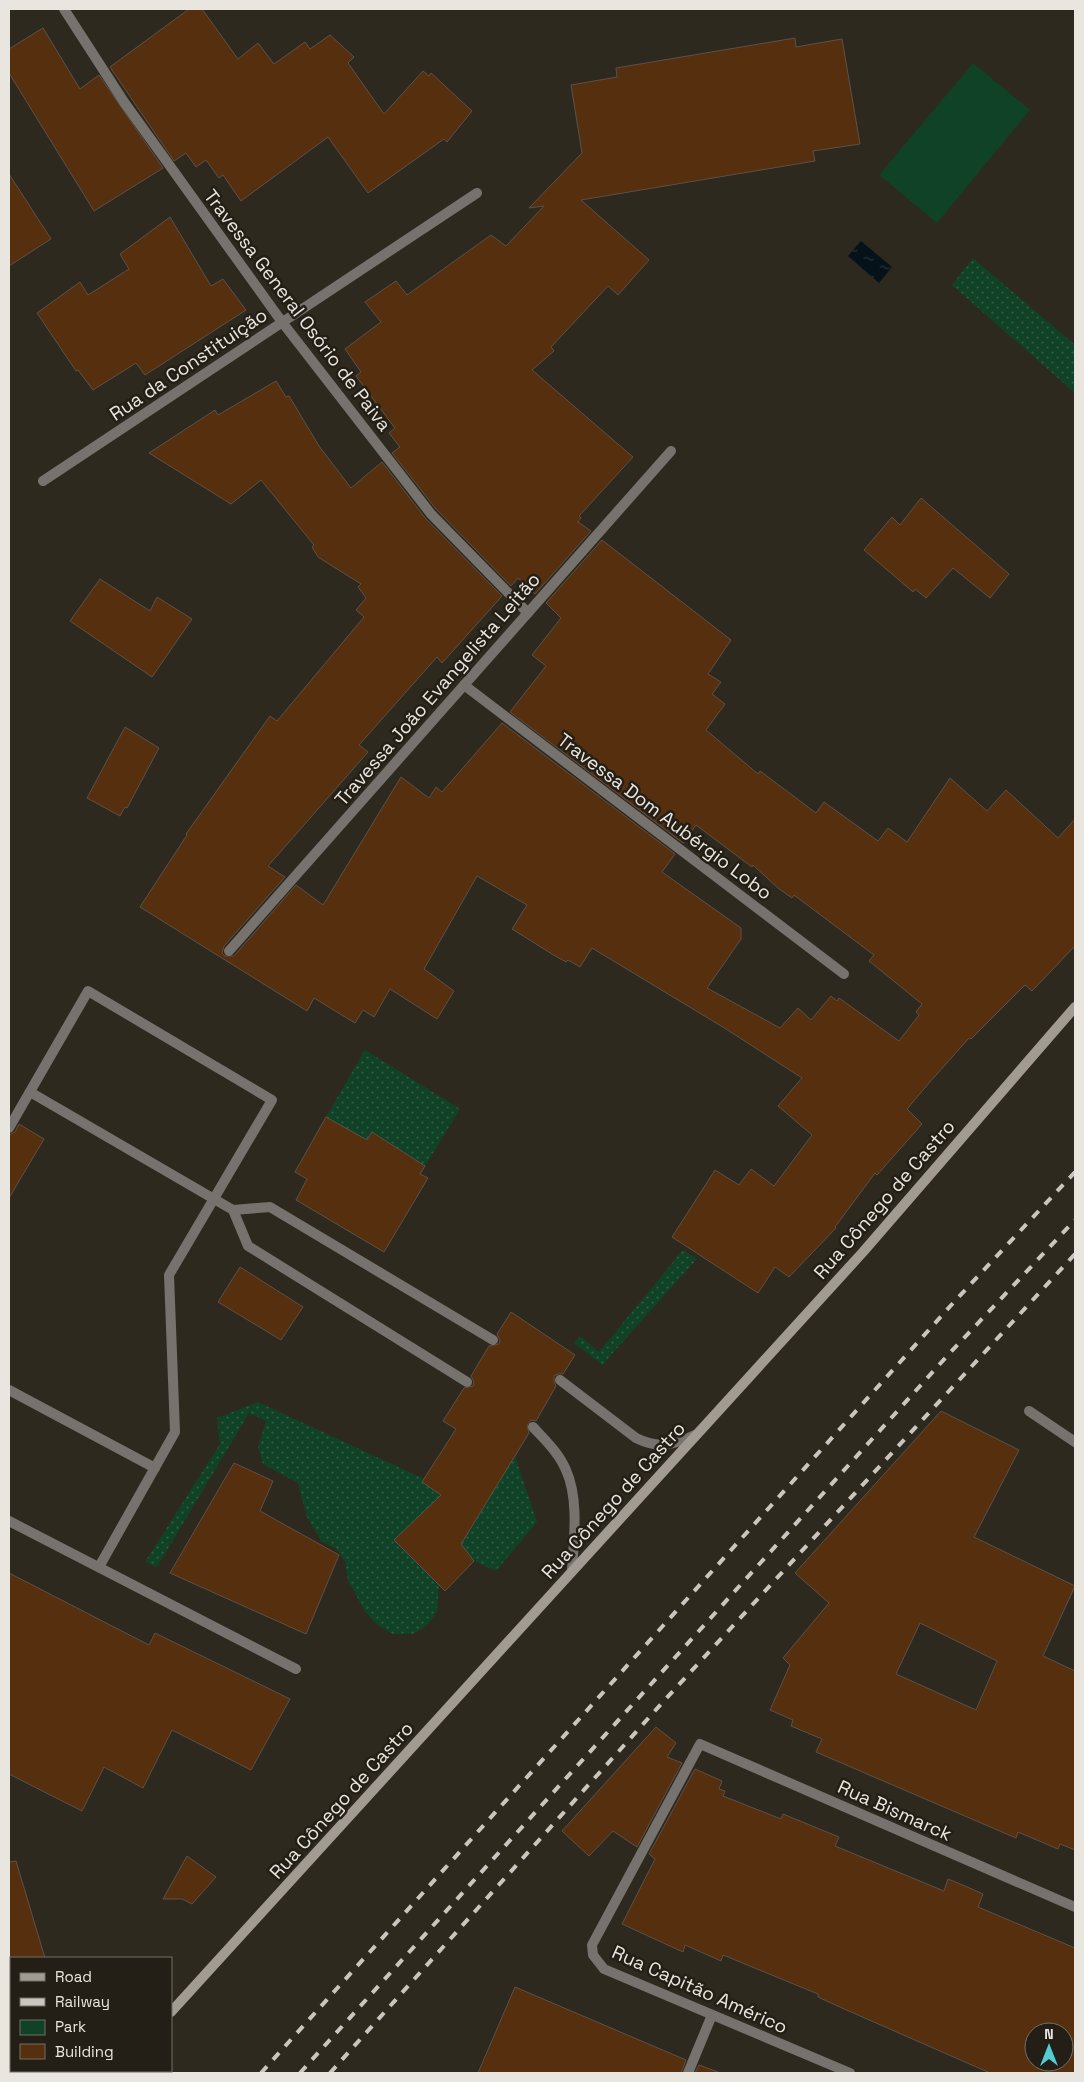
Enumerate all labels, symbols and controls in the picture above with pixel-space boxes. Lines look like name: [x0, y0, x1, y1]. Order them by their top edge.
street label: Travessa General Osório de Paiva: [198, 184, 397, 436]
street label: Rua da Constituição: [105, 302, 272, 427]
street label: Travessa João Evangelista Leitão: [329, 567, 546, 811]
street label: Travessa Dom Aubérgio Lobo: [552, 727, 777, 905]
street label: Rua Cônego de Castro: [808, 1114, 961, 1284]
street label: Rua Cônego de Castro: [536, 1416, 691, 1584]
street label: Rua Cônego de Castro: [264, 1716, 419, 1884]
street label: Rua Bismarck: [834, 1774, 956, 1847]
street label: Rua Capitão Américo: [608, 1939, 792, 2039]
legend: [10, 1957, 172, 2072]
text: Road: [55, 1967, 92, 1986]
text: Railway: [55, 1992, 110, 2011]
text: Park: [55, 2017, 86, 2036]
north arrow: [1024, 2022, 1074, 2072]
text: N: [1044, 2025, 1054, 2043]
text: Building: [55, 2042, 114, 2061]

